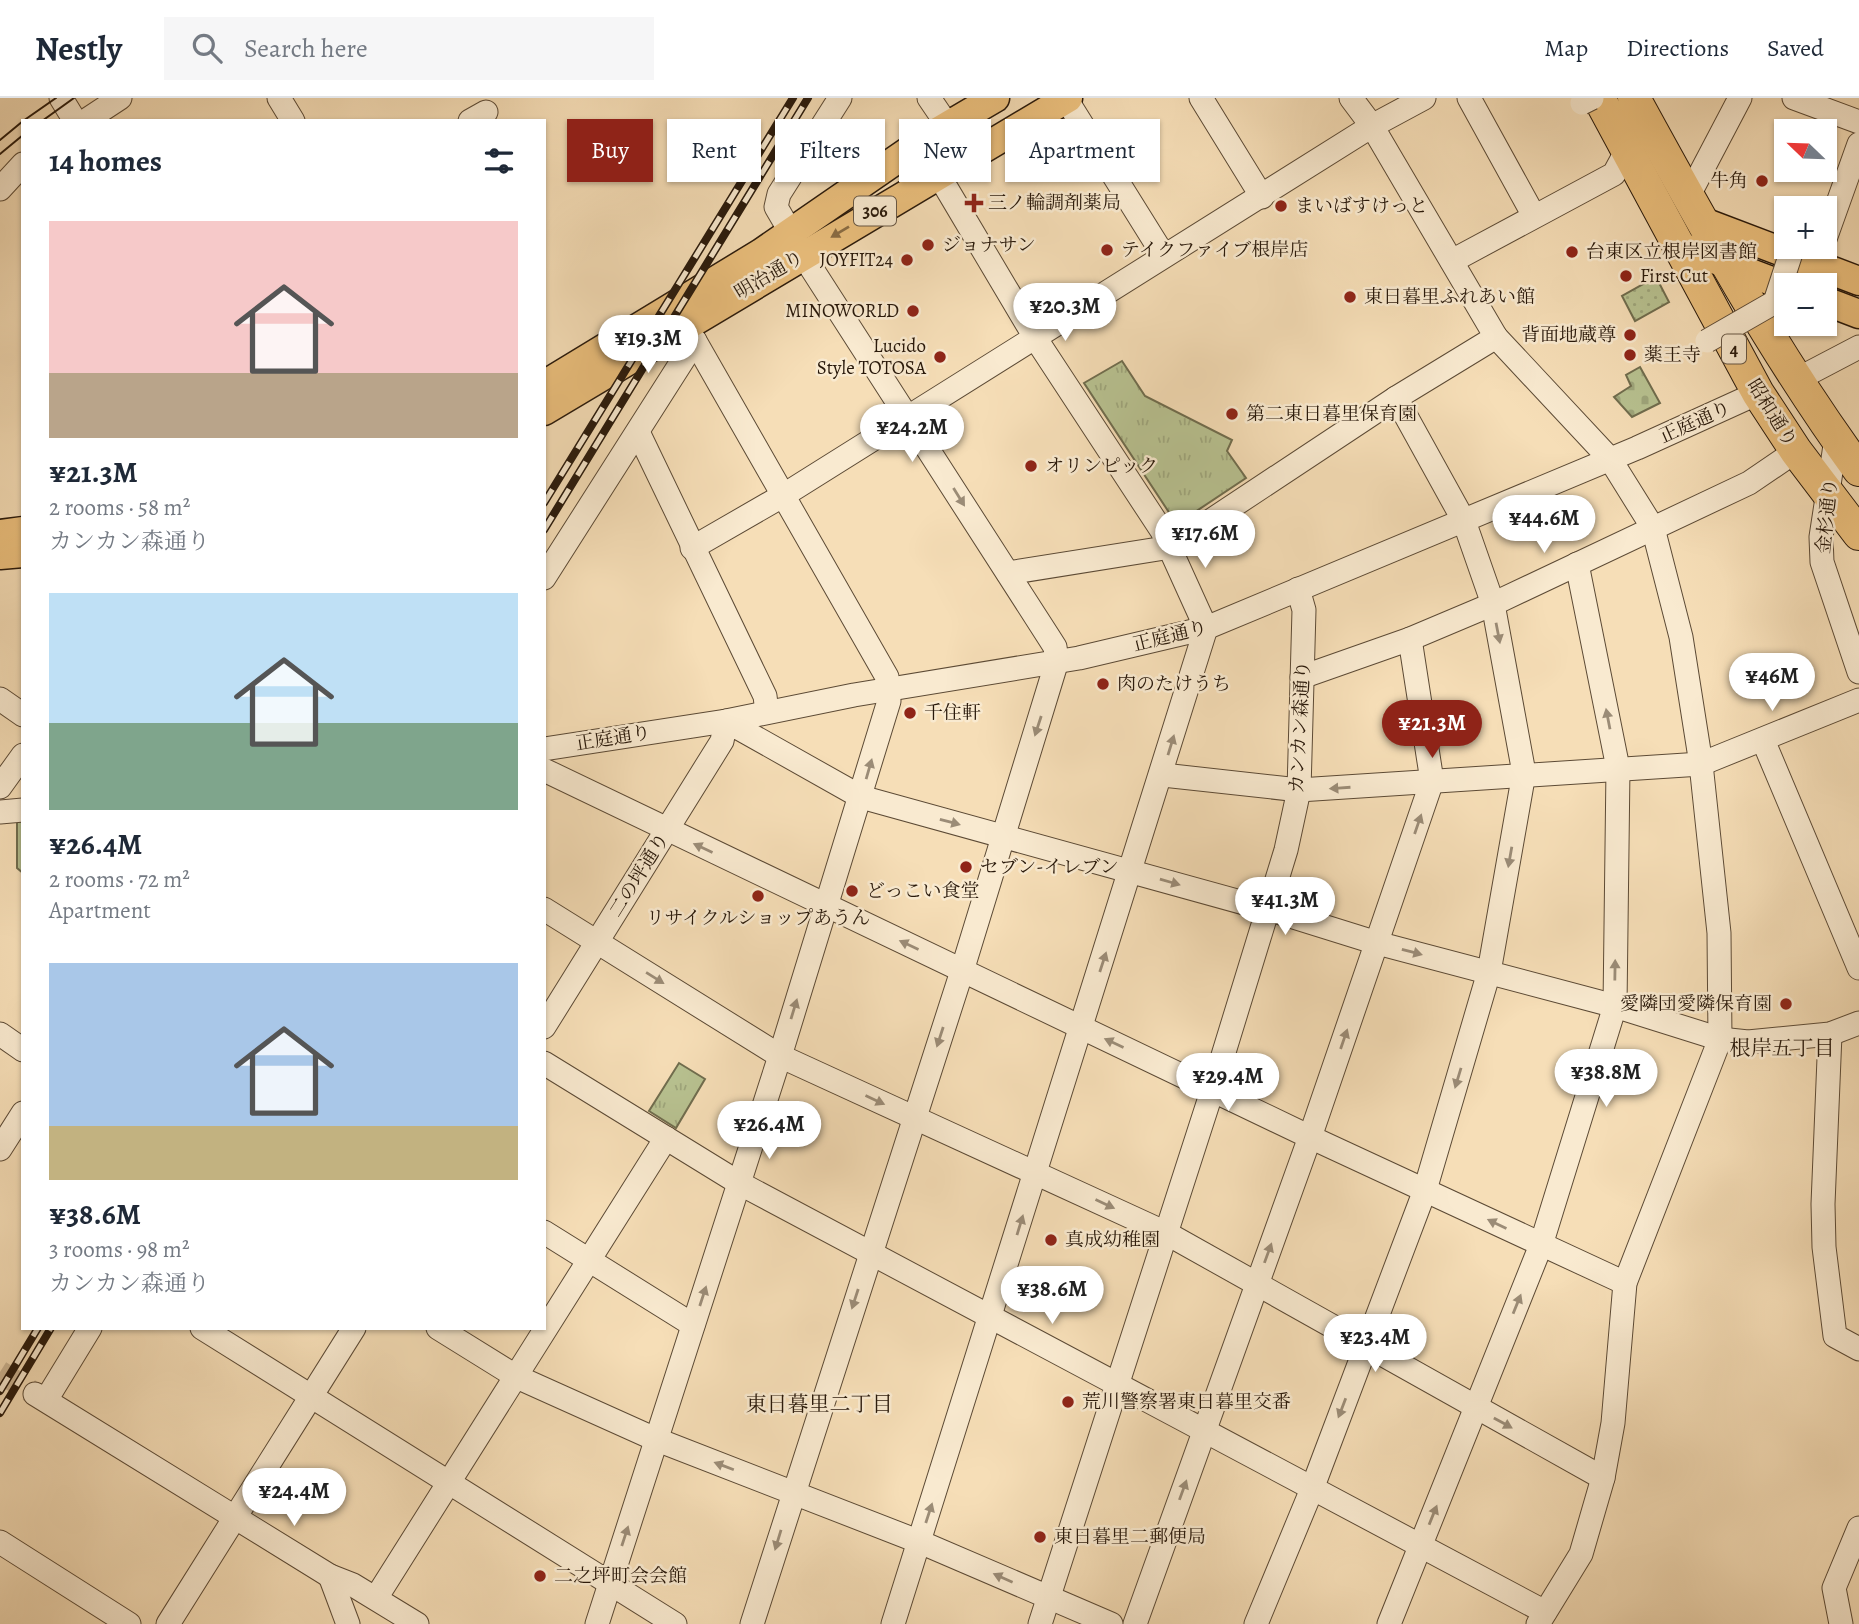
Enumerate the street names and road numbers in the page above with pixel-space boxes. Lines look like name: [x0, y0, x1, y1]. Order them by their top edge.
road number: 306: [854, 196, 896, 226]
street label: 明治通り: [730, 244, 808, 306]
road number: 4: [1722, 334, 1746, 363]
street label: 昭和通り: [1741, 374, 1803, 452]
street label: 正庭通り: [1655, 395, 1735, 449]
street label: 金杉通り: [1810, 477, 1844, 555]
street label: 正庭通り: [1130, 614, 1210, 658]
street label: カンカン森通り: [1284, 660, 1316, 794]
street label: 正庭通り: [573, 719, 653, 757]
street label: 二の坪通り: [603, 828, 675, 922]

